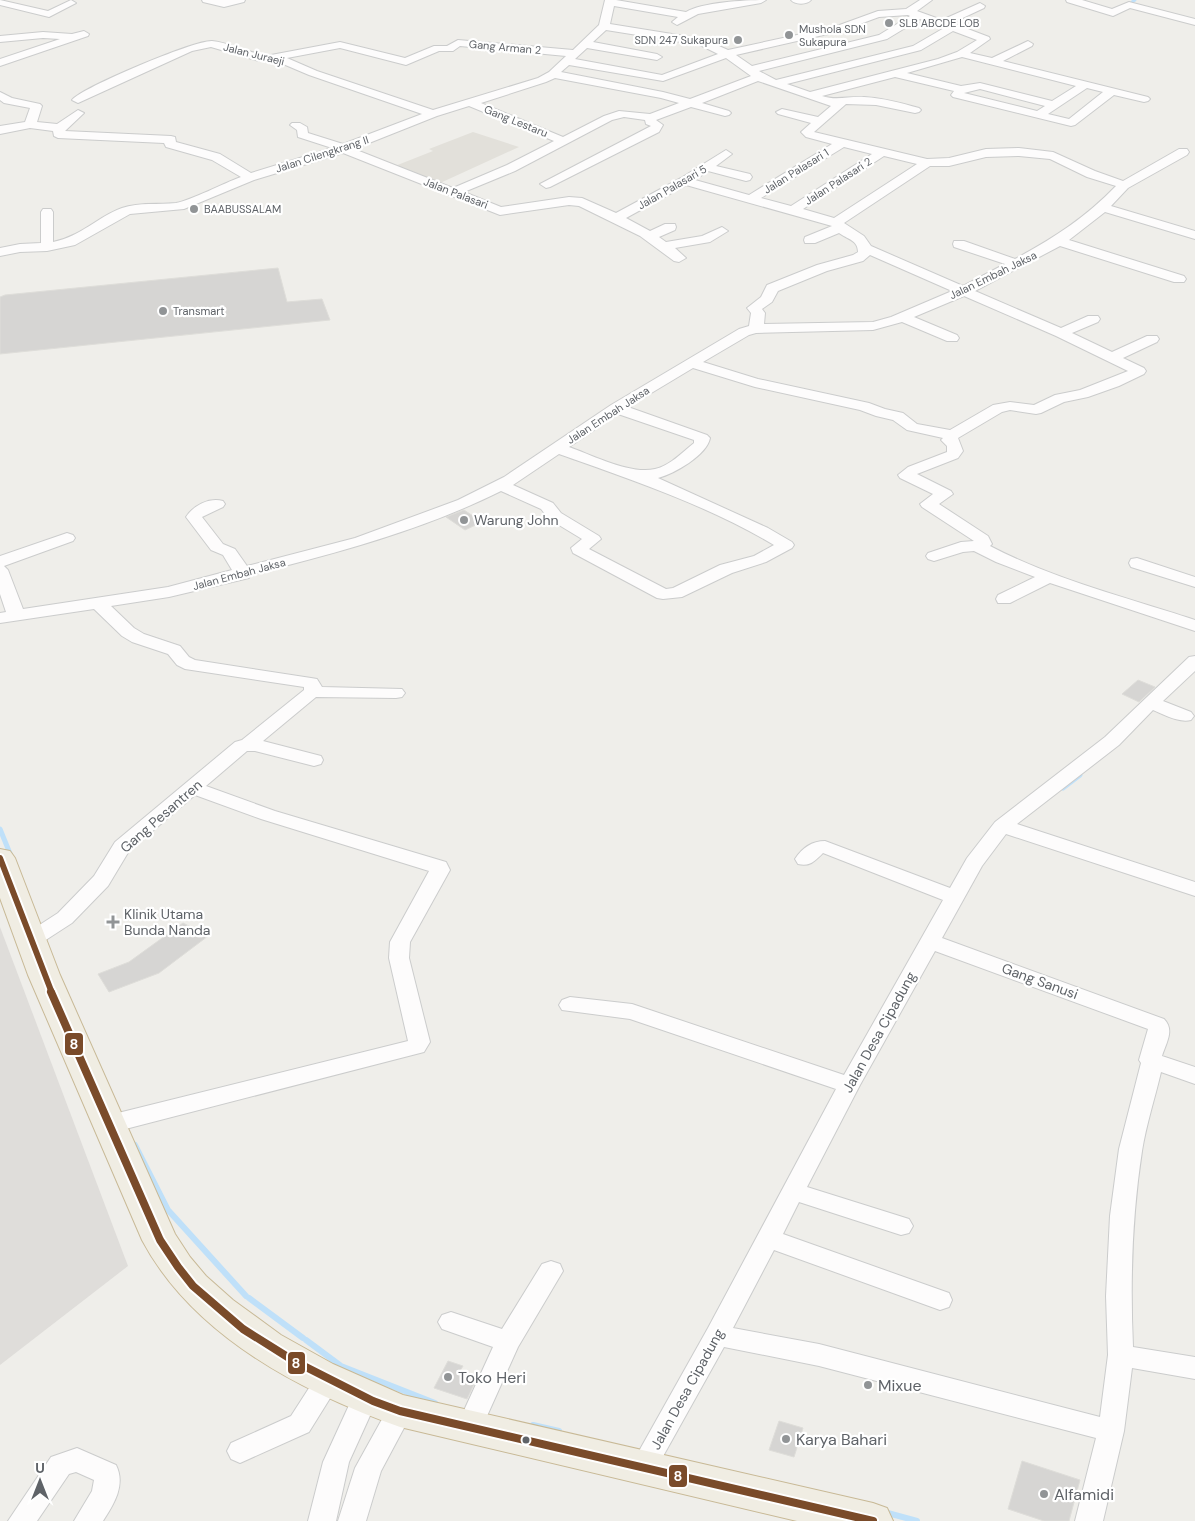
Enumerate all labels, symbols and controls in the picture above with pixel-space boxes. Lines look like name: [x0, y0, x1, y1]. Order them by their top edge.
place label: SLB ABCDE LOB: [899, 16, 980, 30]
marker: SLB ABCDE LOB: [883, 17, 895, 29]
place label: Mushola SDN Sukapura: [799, 22, 866, 49]
marker: Mushola SDN Sukapura: [783, 29, 795, 41]
place label: SDN 247 Sukapura: [634, 33, 728, 47]
marker: SDN 247 Sukapura: [732, 34, 744, 46]
street label: Gang Arman 2: [468, 37, 542, 57]
street label: Jalan Juraeji: [222, 40, 286, 68]
street label: Gang Lestaru: [482, 102, 550, 140]
street label: Jalan Cilengkrang II: [274, 132, 370, 176]
street label: Jalan Palasari 1: [761, 145, 831, 197]
street label: Jalan Palasari 2: [802, 154, 874, 208]
street label: Jalan Palasari 5: [635, 161, 709, 212]
street label: Jalan Palasari: [422, 174, 490, 212]
place label: BAABUSSALAM: [204, 202, 281, 216]
marker: BAABUSSALAM: [188, 203, 200, 215]
street label: Jalan Embah Jaksa: [947, 248, 1039, 302]
place label: Transmart: [173, 304, 225, 318]
marker: Transmart: [157, 305, 169, 317]
street label: Jalan Embah Jaksa: [564, 383, 652, 447]
place label: Warung John: [474, 511, 559, 529]
marker: Warung John: [458, 514, 470, 526]
street label: Jalan Embah Jaksa: [191, 555, 287, 593]
street label: Gang Pesantren: [116, 776, 206, 856]
place label: Klinik Utama Bunda Nanda: [124, 905, 210, 939]
marker: Klinik Utama Bunda Nanda: [106, 915, 120, 929]
street label: Gang Sanusi: [999, 959, 1081, 1003]
street label: Jalan Desa Cipadung: [838, 968, 920, 1096]
line badge: 8: [64, 1032, 84, 1056]
text: 8: [70, 1035, 79, 1053]
street label: Jalan Desa Cipadung: [646, 1325, 728, 1453]
line badge: 8: [287, 1351, 306, 1375]
text: 8: [292, 1354, 301, 1372]
place label: Toko Heri: [458, 1367, 526, 1388]
marker: Toko Heri: [442, 1371, 454, 1383]
place label: Mixue: [878, 1375, 922, 1396]
marker: Mixue: [862, 1379, 874, 1391]
place label: Karya Bahari: [796, 1429, 887, 1450]
marker: Karya Bahari: [780, 1433, 792, 1445]
unlabelled marker: [521, 1435, 531, 1445]
north arrow: [15, 1456, 65, 1506]
text: U: [35, 1459, 45, 1477]
line badge: 8: [668, 1464, 688, 1488]
text: 8: [674, 1467, 683, 1485]
place label: Alfamidi: [1054, 1484, 1114, 1505]
marker: Alfamidi: [1038, 1488, 1050, 1500]

